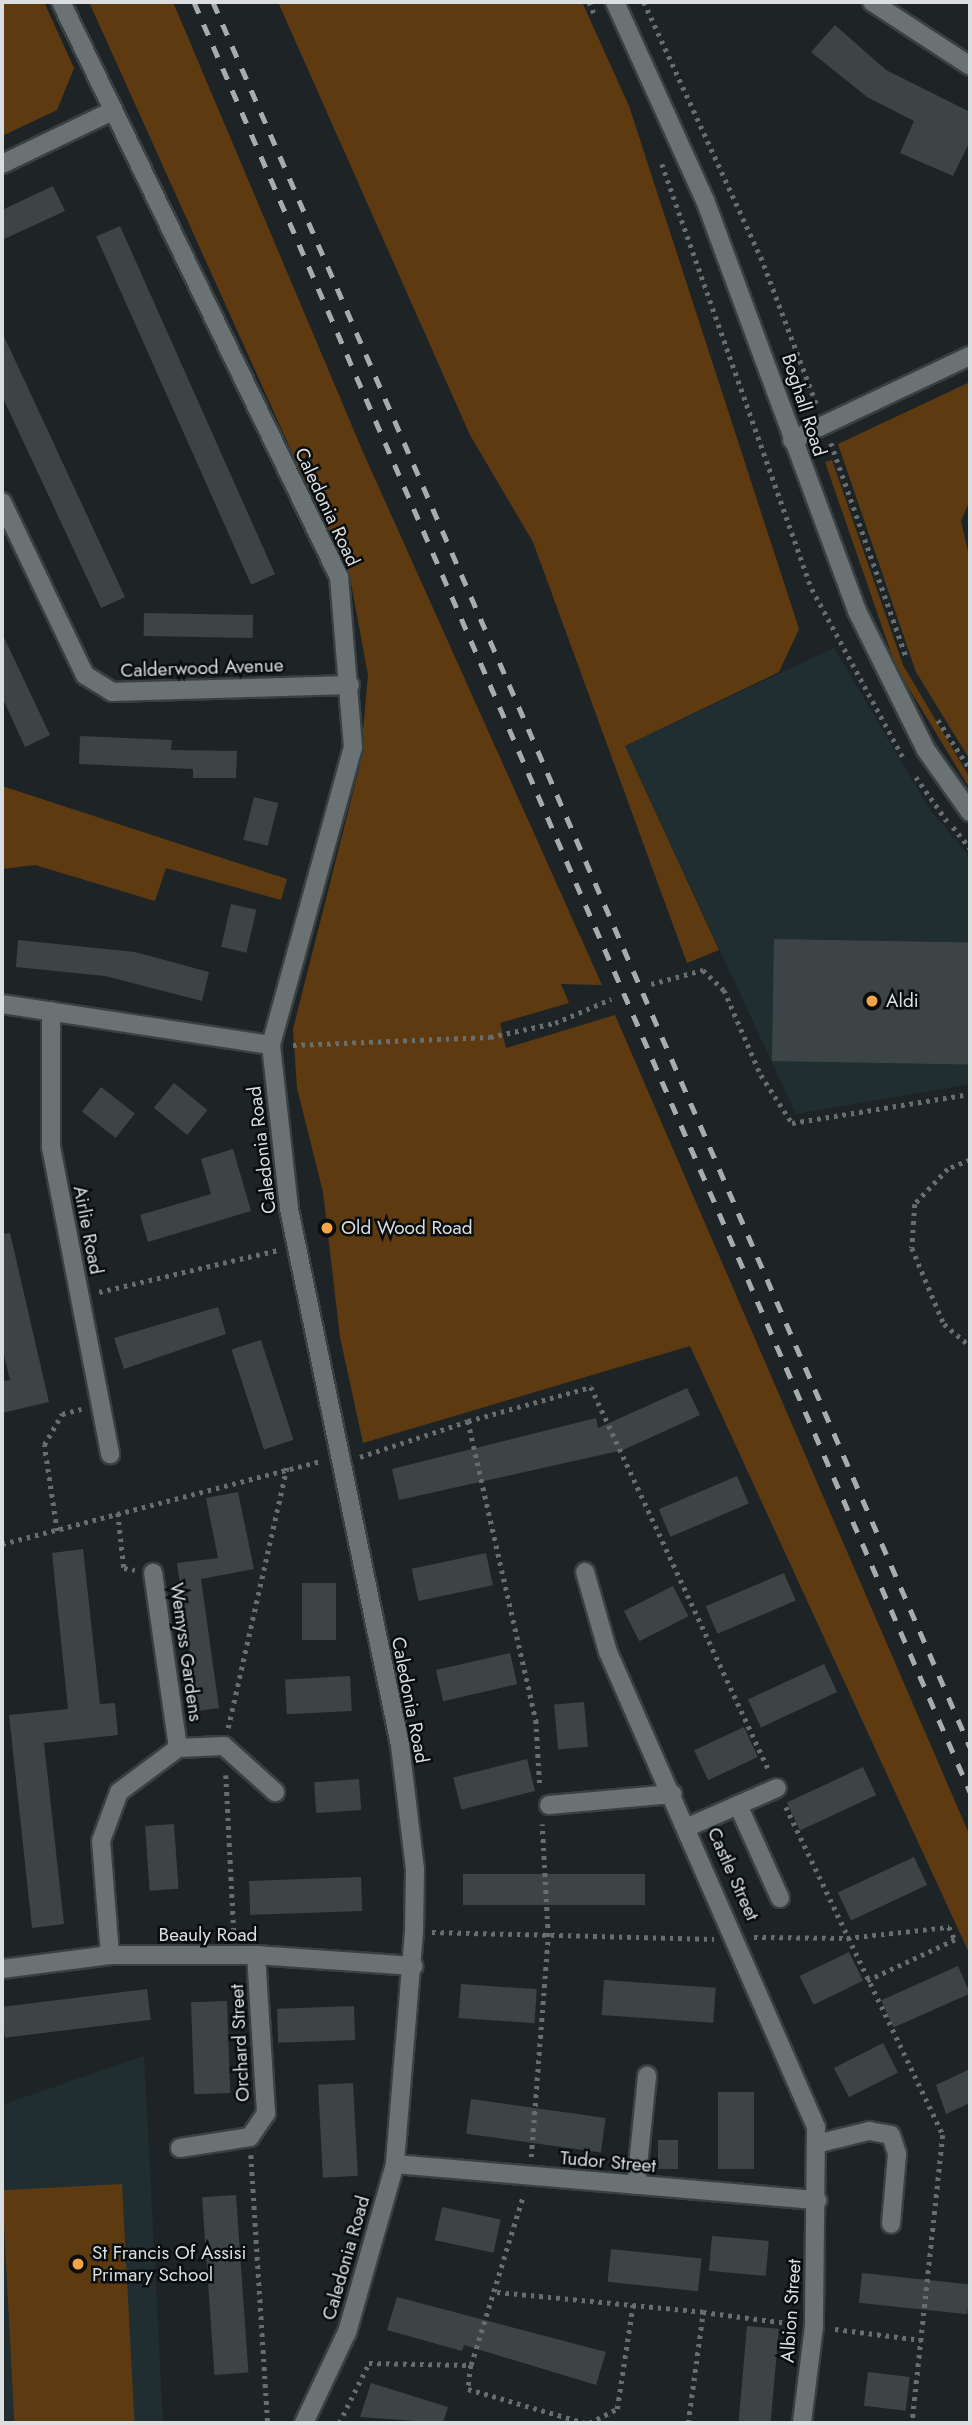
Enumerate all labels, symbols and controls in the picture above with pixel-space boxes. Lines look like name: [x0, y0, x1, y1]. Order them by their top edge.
street label: Boghall Road: [777, 351, 831, 459]
street label: Caledonia Road: [290, 444, 364, 570]
street label: Calderwood Avenue: [120, 654, 284, 682]
place label: Aldi: [886, 990, 919, 1012]
marker: Aldi: [864, 993, 880, 1009]
street label: Caledonia Road: [243, 1085, 281, 1215]
street label: Airlie Road: [68, 1184, 108, 1276]
place label: Old Wood Road: [341, 1217, 472, 1239]
marker: Old Wood Road: [319, 1220, 335, 1236]
street label: Wemyss Gardens: [165, 1581, 207, 1723]
street label: Caledonia Road: [387, 1635, 433, 1765]
street label: Castle Street: [702, 1824, 764, 1924]
street label: Beauly Road: [159, 1924, 257, 1946]
street label: Orchard Street: [226, 1984, 254, 2102]
street label: Tudor Street: [559, 2146, 657, 2178]
street label: Caledonia Road: [317, 2193, 375, 2323]
place label: St Francis Of Assisi Primary School: [92, 2242, 246, 2286]
marker: St Francis Of Assisi Primary School: [70, 2256, 86, 2272]
street label: Albion Street: [776, 2258, 806, 2364]

